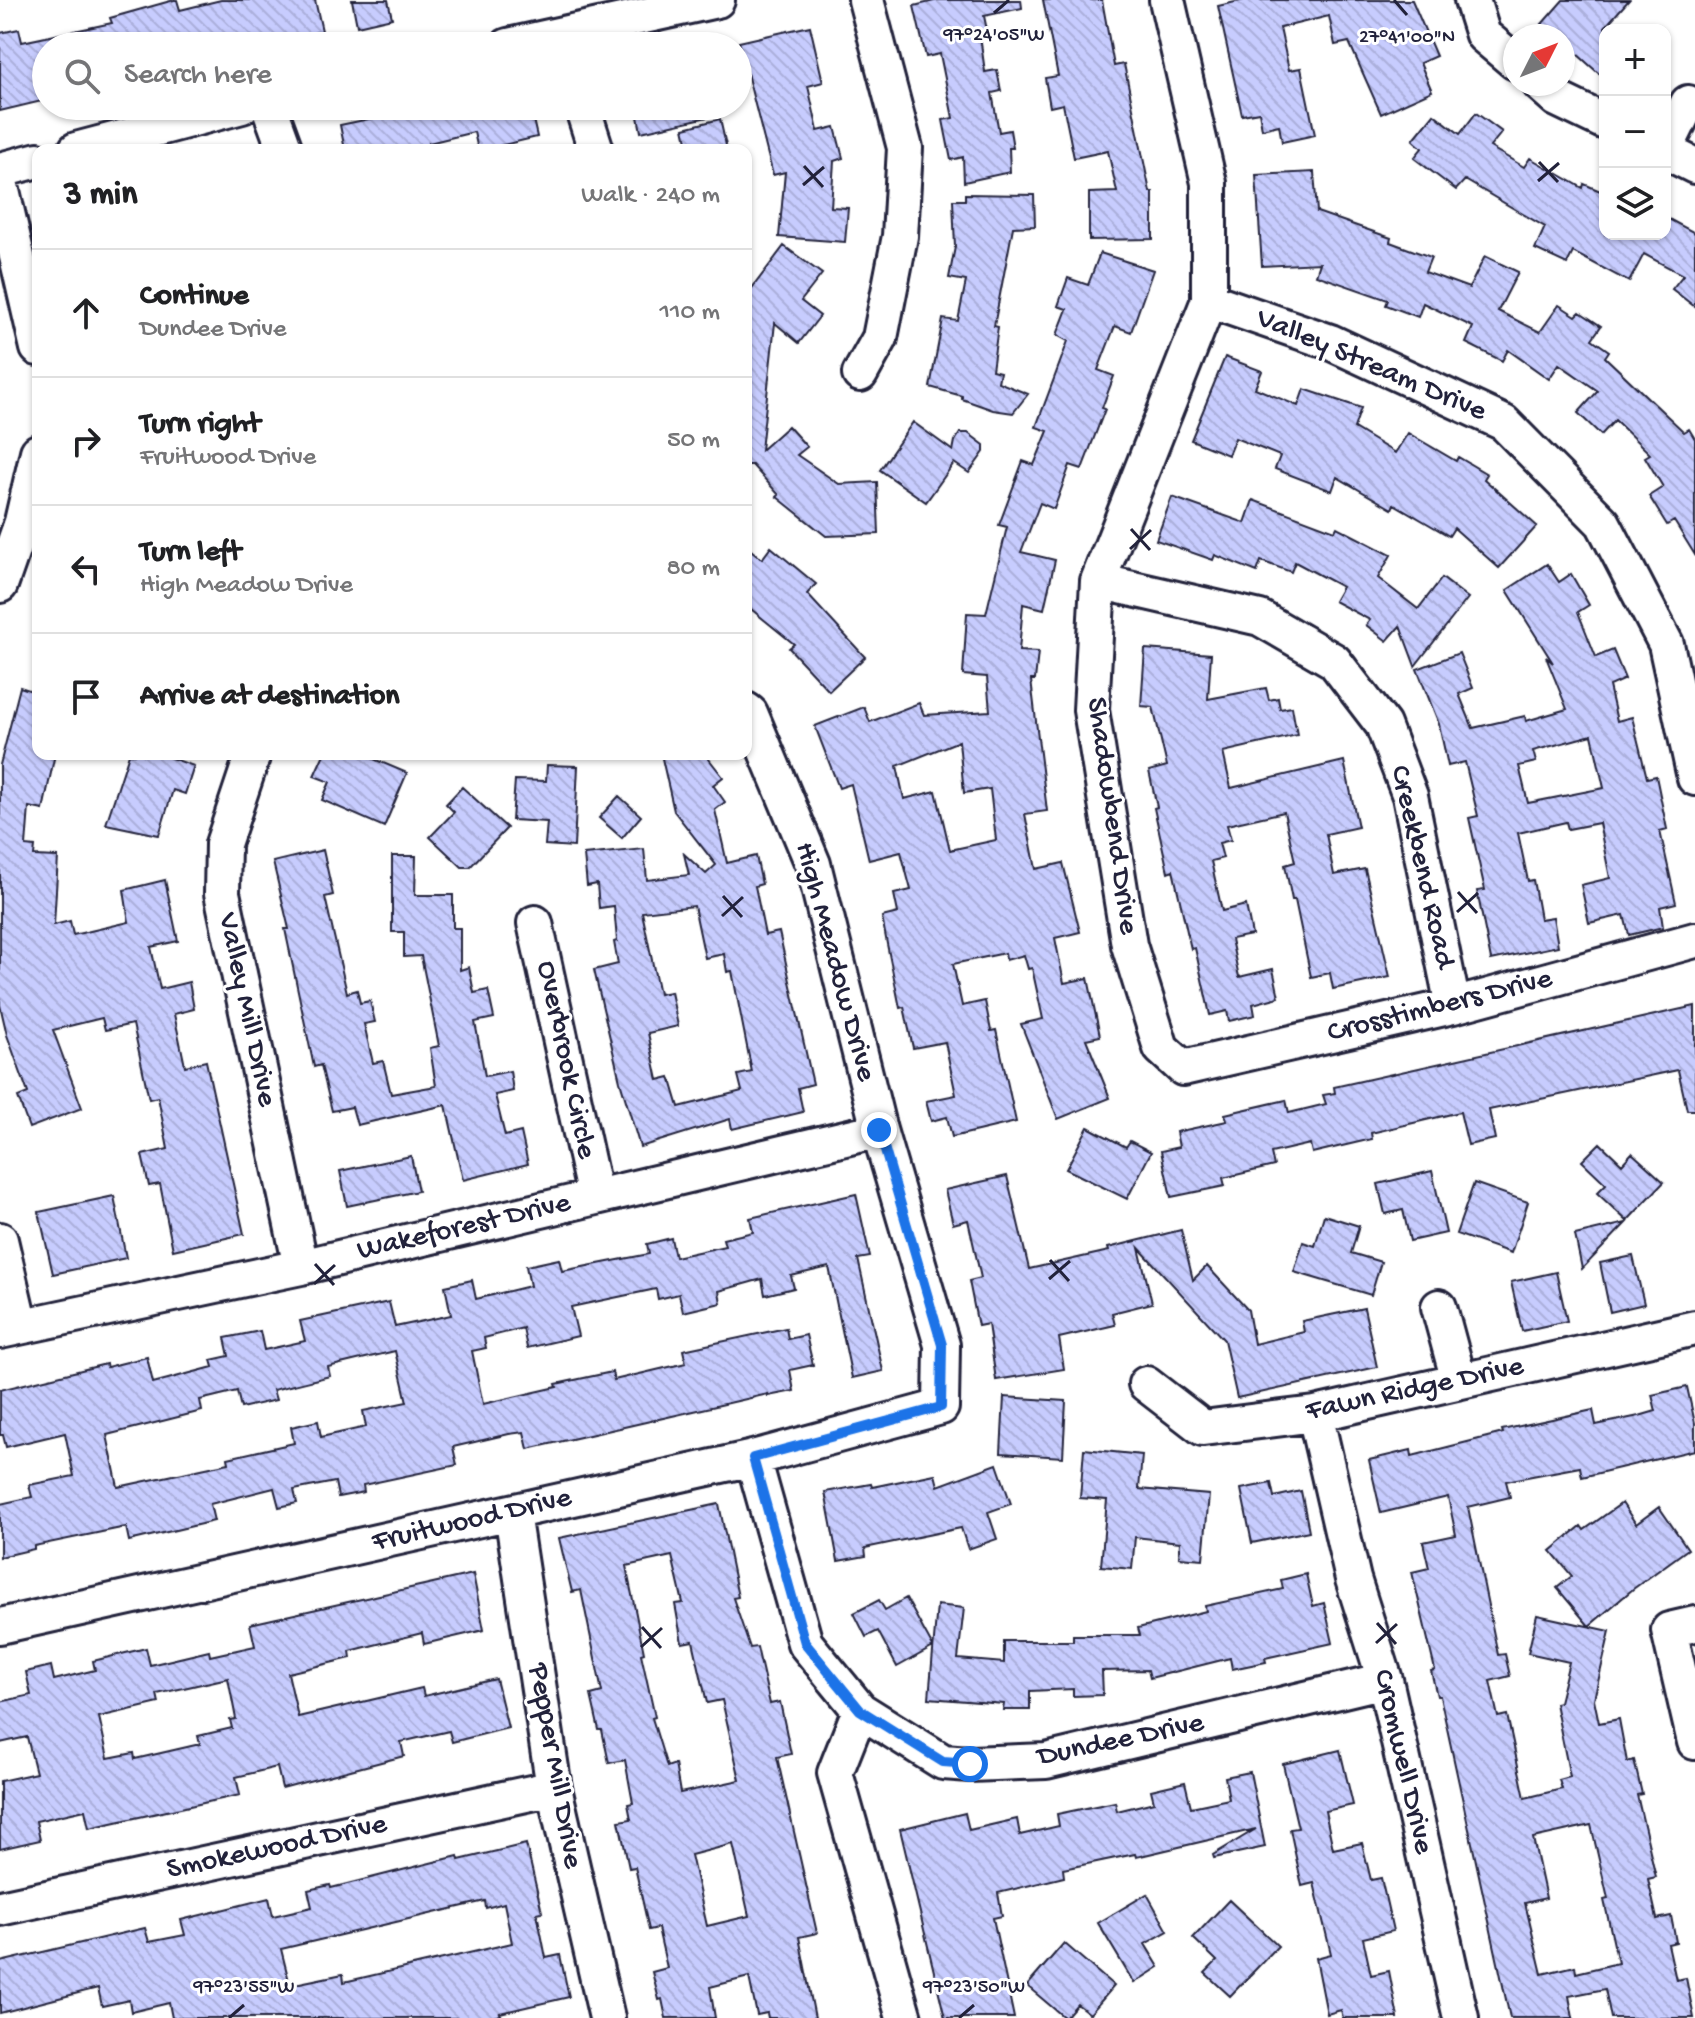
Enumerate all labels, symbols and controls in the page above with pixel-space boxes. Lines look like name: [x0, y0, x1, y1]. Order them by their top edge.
north arrow: [1503, 24, 1575, 96]
map controls: [1599, 24, 1671, 240]
button: +: [1599, 24, 1671, 96]
text: 97°24'05"W: [943, 25, 1044, 48]
text: 27°41'00"N: [1359, 27, 1455, 50]
search box: [32, 32, 752, 120]
icon: search: [60, 54, 104, 98]
text: Search here: [124, 59, 272, 94]
button: −: [1599, 96, 1671, 168]
button: layers: [1599, 168, 1671, 240]
text: 3 min: [64, 176, 137, 216]
text: Walk · 240 m: [581, 181, 720, 212]
text: Continue: [140, 280, 249, 315]
icon: ahead: [64, 291, 108, 335]
text: 110 m: [660, 298, 720, 329]
street label: Valley Stream Drive: [1250, 301, 1492, 430]
text: Dundee Drive: [140, 315, 286, 346]
text: Turn right: [140, 408, 260, 443]
icon: right: [64, 419, 108, 463]
text: 50 m: [667, 426, 720, 457]
text: Fruitwood Drive: [140, 443, 316, 474]
text: Turn left: [140, 536, 241, 571]
icon: left: [64, 547, 108, 591]
text: 80 m: [666, 554, 720, 585]
text: High Meadow Drive: [140, 571, 353, 602]
icon: arrive: [64, 675, 108, 719]
text: Arrive at destination: [140, 680, 400, 715]
street label: Shadowbend Drive: [1077, 695, 1145, 937]
street label: Creekbend Road: [1381, 762, 1462, 974]
street label: High Meadow Drive: [785, 839, 883, 1086]
street label: Valley Mill Drive: [208, 909, 284, 1110]
street label: Overbrook Circle: [527, 958, 603, 1163]
street label: Crosstimbers Drive: [1324, 962, 1556, 1052]
route end: [861, 1112, 897, 1148]
street label: Wakeforest Drive: [354, 1186, 574, 1270]
street label: Fawn Ridge Drive: [1302, 1350, 1527, 1430]
street label: Fruitwood Drive: [368, 1481, 575, 1561]
street label: Pepper Mill Drive: [519, 1660, 589, 1872]
street label: Cromwell Drive: [1364, 1666, 1440, 1858]
street label: Dundee Drive: [1033, 1706, 1208, 1776]
route start: [952, 1746, 988, 1782]
street label: Smokewood Drive: [164, 1807, 391, 1888]
text: 97°23'55"W: [192, 1977, 295, 2000]
text: 97°23'50"W: [922, 1977, 1025, 2000]

